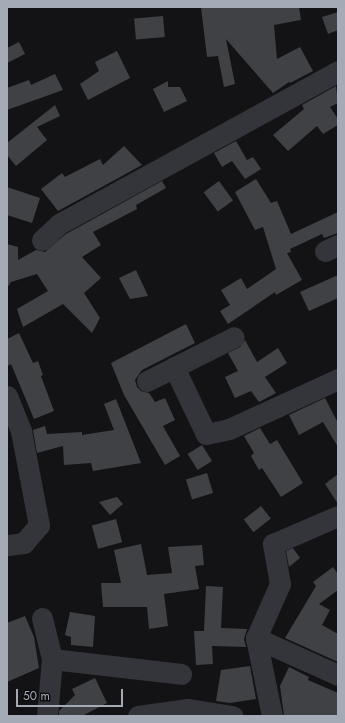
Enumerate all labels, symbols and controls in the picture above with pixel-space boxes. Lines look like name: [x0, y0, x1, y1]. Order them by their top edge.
scale bar: [18, 681, 125, 707]
text: 50 m: [23, 687, 50, 705]

